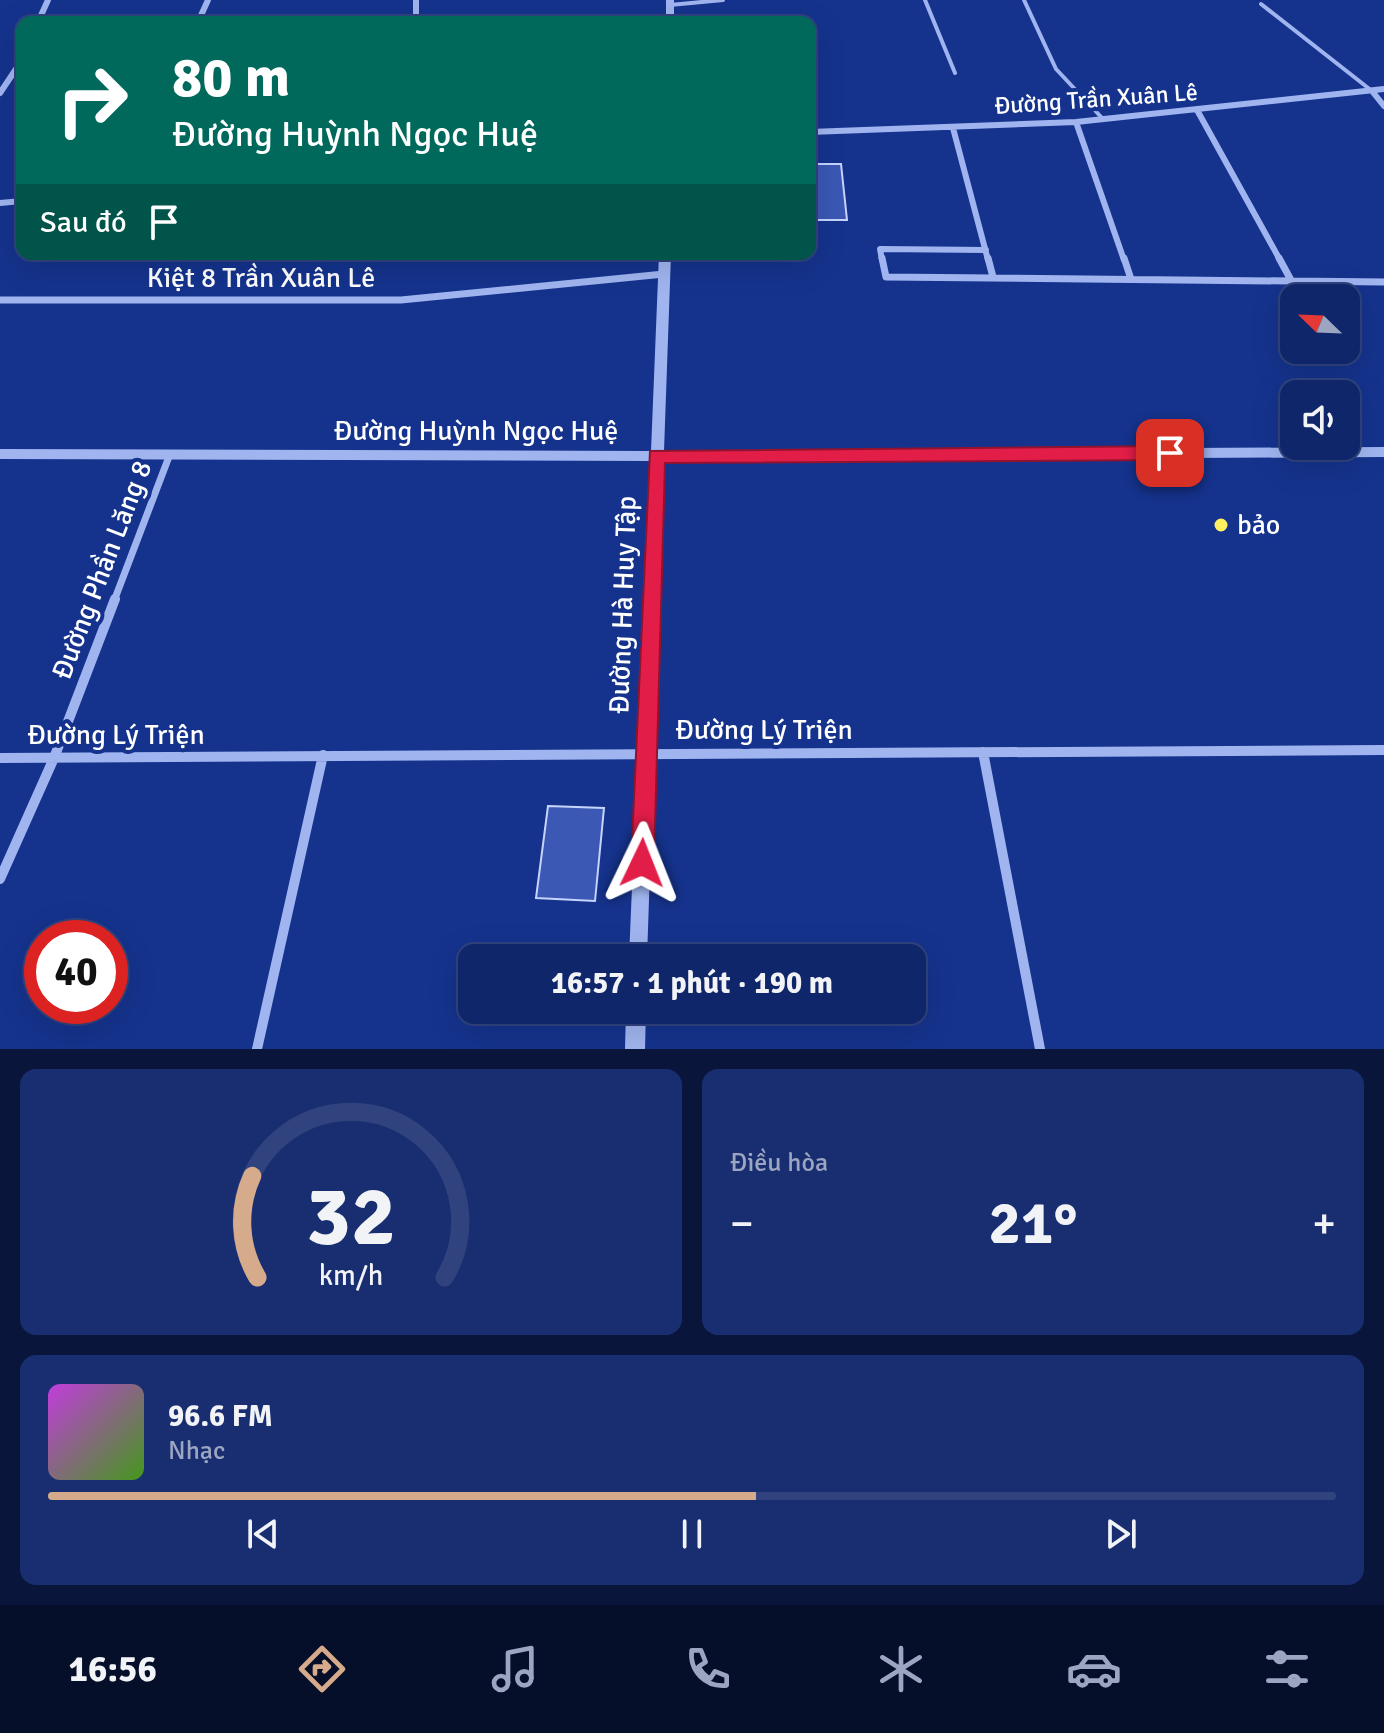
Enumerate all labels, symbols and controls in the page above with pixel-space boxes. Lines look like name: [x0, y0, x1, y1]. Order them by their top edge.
text: 80 m: [172, 43, 290, 112]
icon: right: [40, 48, 144, 152]
street label: Đường Trần Xuân Lê: [993, 77, 1199, 121]
text: Đường Huỳnh Ngọc Huệ: [172, 112, 538, 157]
icon: arrive: [142, 200, 186, 244]
text: Sau đó: [40, 204, 126, 241]
street label: Kiệt 8 Trần Xuân Lê: [147, 261, 375, 295]
north arrow: [1280, 284, 1360, 364]
map controls: [1280, 284, 1360, 460]
button: sound: [1280, 380, 1360, 460]
street label: Đường Huỳnh Ngọc Huệ: [334, 414, 618, 448]
pin: [1136, 419, 1204, 487]
icon: arrive: [1148, 431, 1192, 475]
street label: Đường Phần Lăng 8: [45, 456, 159, 684]
street label: Đường Hà Huy Tập: [602, 495, 644, 715]
place label: bảo: [1237, 508, 1280, 542]
marker: bảo: [1212, 516, 1230, 534]
street label: Đường Lý Triện: [675, 713, 853, 747]
street label: Đường Lý Triện: [27, 718, 205, 752]
position arrow: [600, 821, 684, 905]
speed limit sign: 40: [24, 920, 128, 1024]
text: 16:57 · 1 phút · 190 m: [551, 965, 833, 1002]
text: Điều hòa: [730, 1147, 828, 1179]
text: 32: [306, 1166, 396, 1268]
text: 21°: [989, 1187, 1077, 1261]
text: −: [730, 1197, 754, 1251]
text: +: [1312, 1197, 1336, 1251]
text: km/h: [319, 1258, 383, 1293]
text: 96.6 FM: [168, 1398, 273, 1435]
text: Nhạc: [168, 1435, 225, 1467]
icon: previous: [241, 1512, 285, 1556]
icon: pause: [670, 1512, 714, 1556]
icon: next: [1099, 1512, 1143, 1556]
icon: directions: [294, 1641, 350, 1697]
icon: music: [487, 1641, 543, 1697]
icon: phone: [680, 1641, 736, 1697]
icon: climate: [873, 1641, 929, 1697]
icon: car: [1066, 1641, 1122, 1697]
icon: filters: [1259, 1641, 1315, 1697]
text: 16:56: [69, 1647, 157, 1692]

